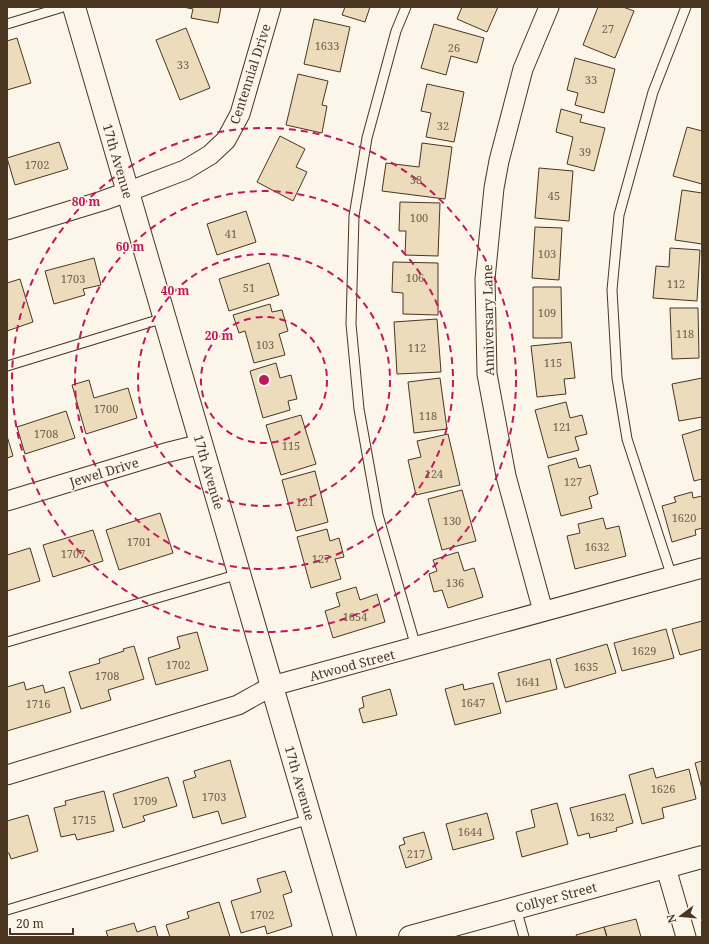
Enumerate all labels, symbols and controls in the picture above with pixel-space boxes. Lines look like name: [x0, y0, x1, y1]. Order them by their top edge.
street label: Centennial Drive: [225, 21, 275, 127]
house number: 27: [602, 21, 614, 36]
house number: 1633: [315, 38, 339, 53]
house number: 26: [448, 40, 460, 55]
house number: 33: [177, 57, 189, 72]
house number: 33: [585, 72, 597, 87]
house number: 32: [437, 118, 449, 133]
street label: 17th Avenue: [99, 121, 137, 201]
house number: 39: [579, 144, 591, 159]
house number: 1702: [25, 157, 49, 172]
house number: 38: [410, 172, 422, 187]
house number: 45: [548, 188, 560, 203]
text: 80 m: [72, 193, 100, 210]
house number: 100: [410, 210, 428, 225]
house number: 41: [225, 226, 237, 241]
text: 60 m: [116, 238, 144, 255]
house number: 103: [538, 246, 556, 261]
street label: Anniversary Lane: [478, 264, 498, 376]
house number: 106: [406, 270, 424, 285]
house number: 1703: [61, 271, 85, 286]
house number: 112: [667, 276, 685, 291]
house number: 51: [243, 280, 255, 295]
text: 40 m: [161, 282, 189, 299]
house number: 109: [538, 305, 556, 320]
house number: 118: [676, 326, 694, 341]
text: 20 m: [205, 327, 233, 344]
house number: 103: [256, 337, 274, 352]
house number: 112: [408, 340, 426, 355]
house number: 115: [544, 355, 562, 370]
centre of rings: [257, 373, 271, 387]
house number: 1700: [94, 401, 118, 416]
house number: 118: [419, 408, 437, 423]
house number: 121: [553, 419, 571, 434]
house number: 1708: [34, 426, 58, 441]
street label: 17th Avenue: [190, 432, 228, 512]
house number: 115: [282, 438, 300, 453]
street label: Jewel Drive: [66, 453, 141, 491]
house number: 124: [425, 466, 443, 481]
house number: 127: [564, 474, 582, 489]
house number: 121: [296, 494, 314, 509]
house number: 1620: [672, 510, 696, 525]
house number: 130: [443, 513, 461, 528]
house number: 1701: [127, 534, 151, 549]
house number: 1632: [585, 539, 609, 554]
house number: 1707: [61, 546, 85, 561]
house number: 127: [312, 551, 330, 566]
house number: 136: [446, 575, 464, 590]
house number: 1654: [343, 609, 367, 624]
house number: 1629: [632, 643, 656, 658]
street label: Atwood Street: [307, 645, 397, 685]
house number: 1702: [166, 657, 190, 672]
house number: 1635: [574, 659, 598, 674]
house number: 1708: [95, 668, 119, 683]
house number: 1641: [516, 674, 540, 689]
house number: 1647: [461, 695, 485, 710]
house number: 1716: [26, 696, 50, 711]
street label: 17th Avenue: [281, 743, 319, 823]
house number: 1626: [651, 781, 675, 796]
house number: 1703: [202, 789, 226, 804]
house number: 1709: [133, 793, 157, 808]
house number: 1632: [590, 809, 614, 824]
house number: 1715: [72, 812, 96, 827]
house number: 1644: [458, 824, 482, 839]
house number: 217: [407, 846, 425, 861]
street label: Collyer Street: [513, 877, 599, 917]
north arrow: [661, 896, 701, 936]
house number: 1702: [250, 907, 274, 922]
scale bar: [10, 910, 73, 936]
text: N: [662, 912, 679, 925]
text: 20 m: [16, 915, 44, 932]

